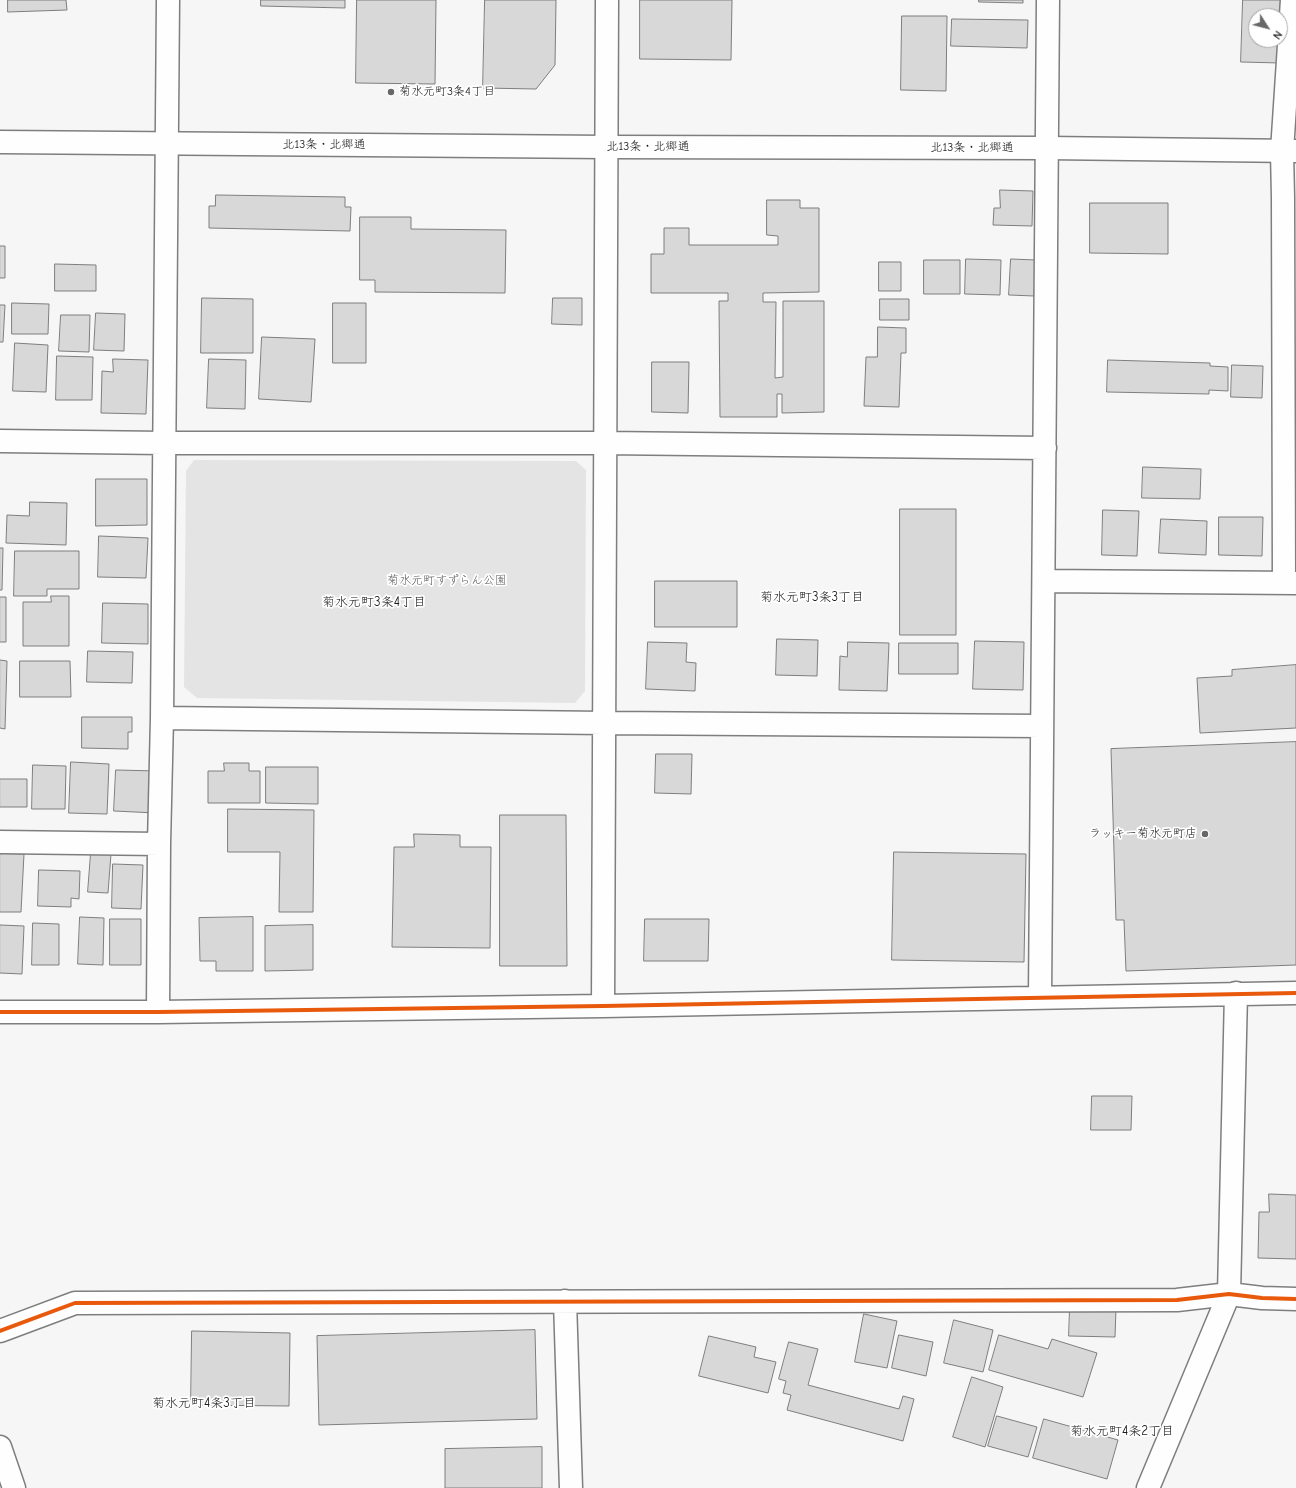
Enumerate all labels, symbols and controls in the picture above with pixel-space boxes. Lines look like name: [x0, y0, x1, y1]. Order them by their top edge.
north arrow: [1248, 8, 1288, 48]
text: N: [1270, 28, 1285, 41]
place label: 菊水元町3条4丁目: [399, 85, 495, 99]
marker: 菊水元町3条4丁目: [386, 87, 396, 97]
street label: 北13条・北郷通: [283, 138, 365, 152]
street label: 北13条・北郷通: [607, 140, 689, 154]
street label: 北13条・北郷通: [931, 141, 1013, 155]
park label: 菊水元町すずらん公園: [387, 574, 507, 588]
district label: 菊水元町3条3丁目: [760, 589, 864, 605]
district label: 菊水元町3条4丁目: [322, 594, 426, 610]
place label: ラッキー菊水元町店: [1089, 827, 1197, 841]
marker: ラッキー菊水元町店: [1200, 829, 1210, 839]
district label: 菊水元町4条3丁目: [152, 1395, 256, 1411]
district label: 菊水元町4条2丁目: [1070, 1423, 1174, 1439]

